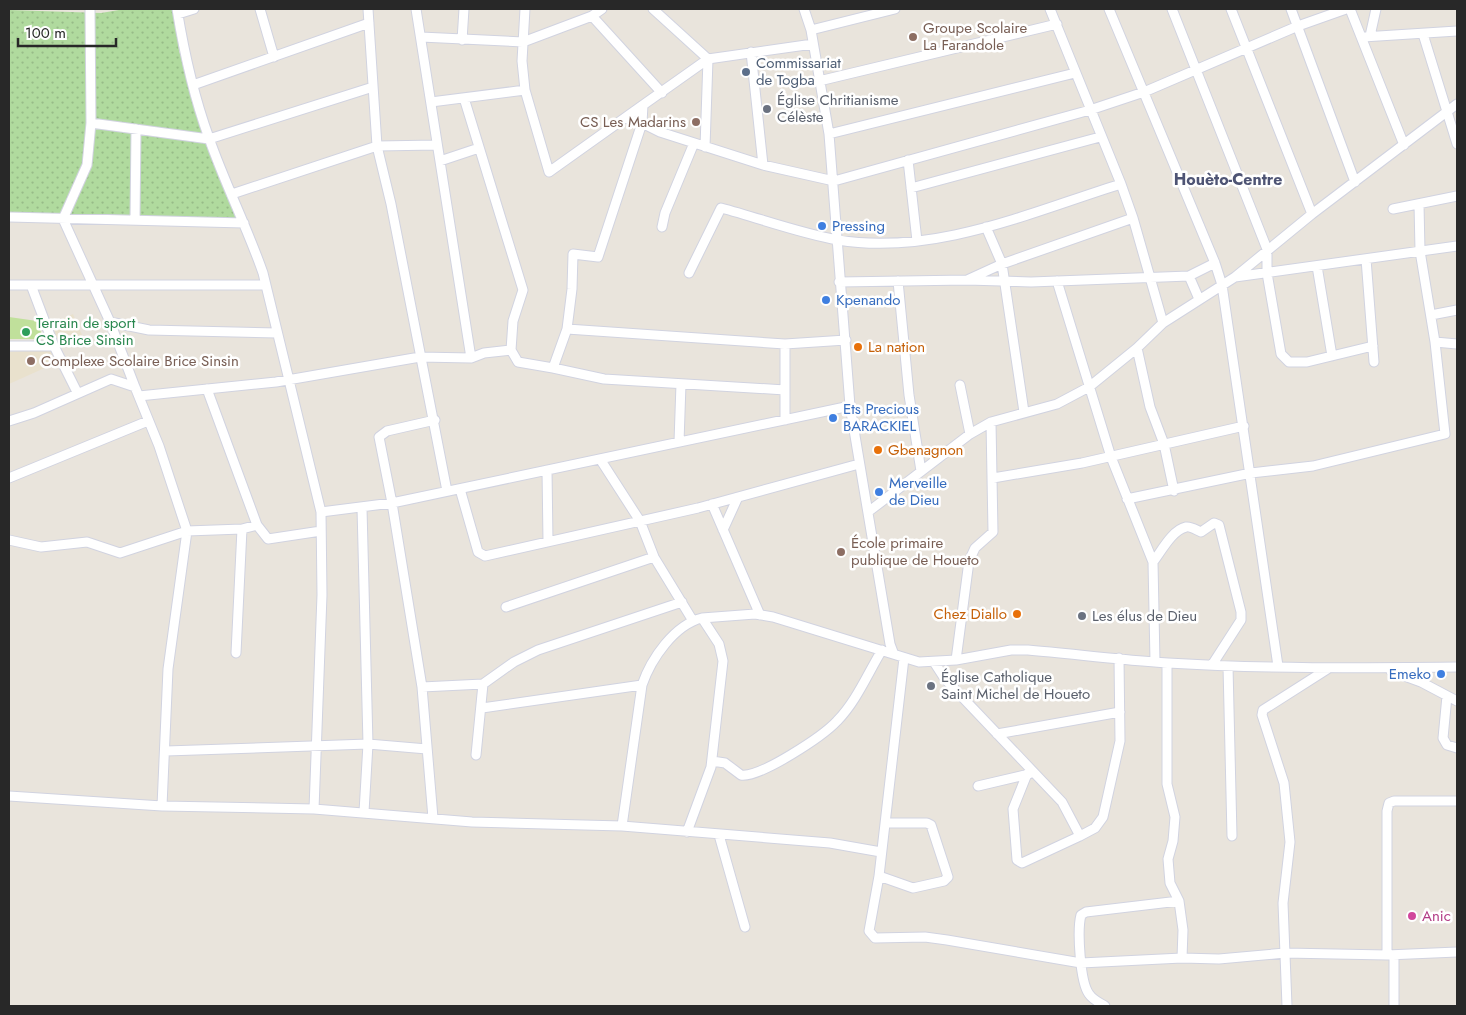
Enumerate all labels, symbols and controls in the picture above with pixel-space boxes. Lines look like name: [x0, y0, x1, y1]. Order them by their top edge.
scale bar: [18, 15, 115, 47]
place label: Groupe Scolaire La Farandole: [923, 17, 1027, 56]
text: 100 m: [25, 22, 66, 44]
marker: Groupe Scolaire La Farandole: [907, 31, 919, 43]
place label: Commissariat de Togba: [756, 52, 841, 91]
marker: Commissariat de Togba: [740, 66, 752, 78]
place label: Église Chritianisme Célèste: [777, 89, 899, 128]
marker: Église Chritianisme Célèste: [761, 103, 773, 115]
place label: CS Les Madarins: [580, 111, 686, 133]
marker: CS Les Madarins: [690, 116, 702, 128]
district label: Houèto-Centre: [1174, 168, 1282, 191]
place label: Pressing: [832, 215, 885, 237]
marker: Pressing: [816, 220, 828, 232]
place label: Kpenando: [836, 289, 900, 311]
marker: Kpenando: [820, 294, 832, 306]
place label: Terrain de sport CS Brice Sinsin: [36, 312, 136, 351]
marker: Terrain de sport CS Brice Sinsin: [20, 326, 32, 338]
place label: La nation: [868, 336, 925, 358]
marker: La nation: [852, 341, 864, 353]
place label: Complexe Scolaire Brice Sinsin: [41, 350, 239, 372]
marker: Complexe Scolaire Brice Sinsin: [25, 355, 37, 367]
place label: Ets Precious BARACKIEL: [843, 398, 919, 437]
marker: Ets Precious BARACKIEL: [827, 412, 839, 424]
place label: Gbenagnon: [888, 439, 963, 461]
marker: Gbenagnon: [872, 444, 884, 456]
place label: Merveille de Dieu: [889, 472, 947, 511]
marker: Merveille de Dieu: [873, 486, 885, 498]
place label: École primaire publique de Houeto: [851, 532, 979, 571]
marker: École primaire publique de Houeto: [835, 546, 847, 558]
place label: Chez Diallo: [934, 603, 1007, 625]
place label: Les élus de Dieu: [1092, 605, 1197, 627]
marker: Chez Diallo: [1011, 608, 1023, 620]
marker: Les élus de Dieu: [1076, 610, 1088, 622]
place label: Emeko: [1389, 663, 1431, 685]
place label: Église Catholique Saint Michel de Houeto: [941, 666, 1090, 705]
marker: Emeko: [1435, 668, 1447, 680]
marker: Église Catholique Saint Michel de Houeto: [925, 680, 937, 692]
place label: Anic: [1422, 905, 1451, 927]
marker: Anic: [1406, 910, 1418, 922]

